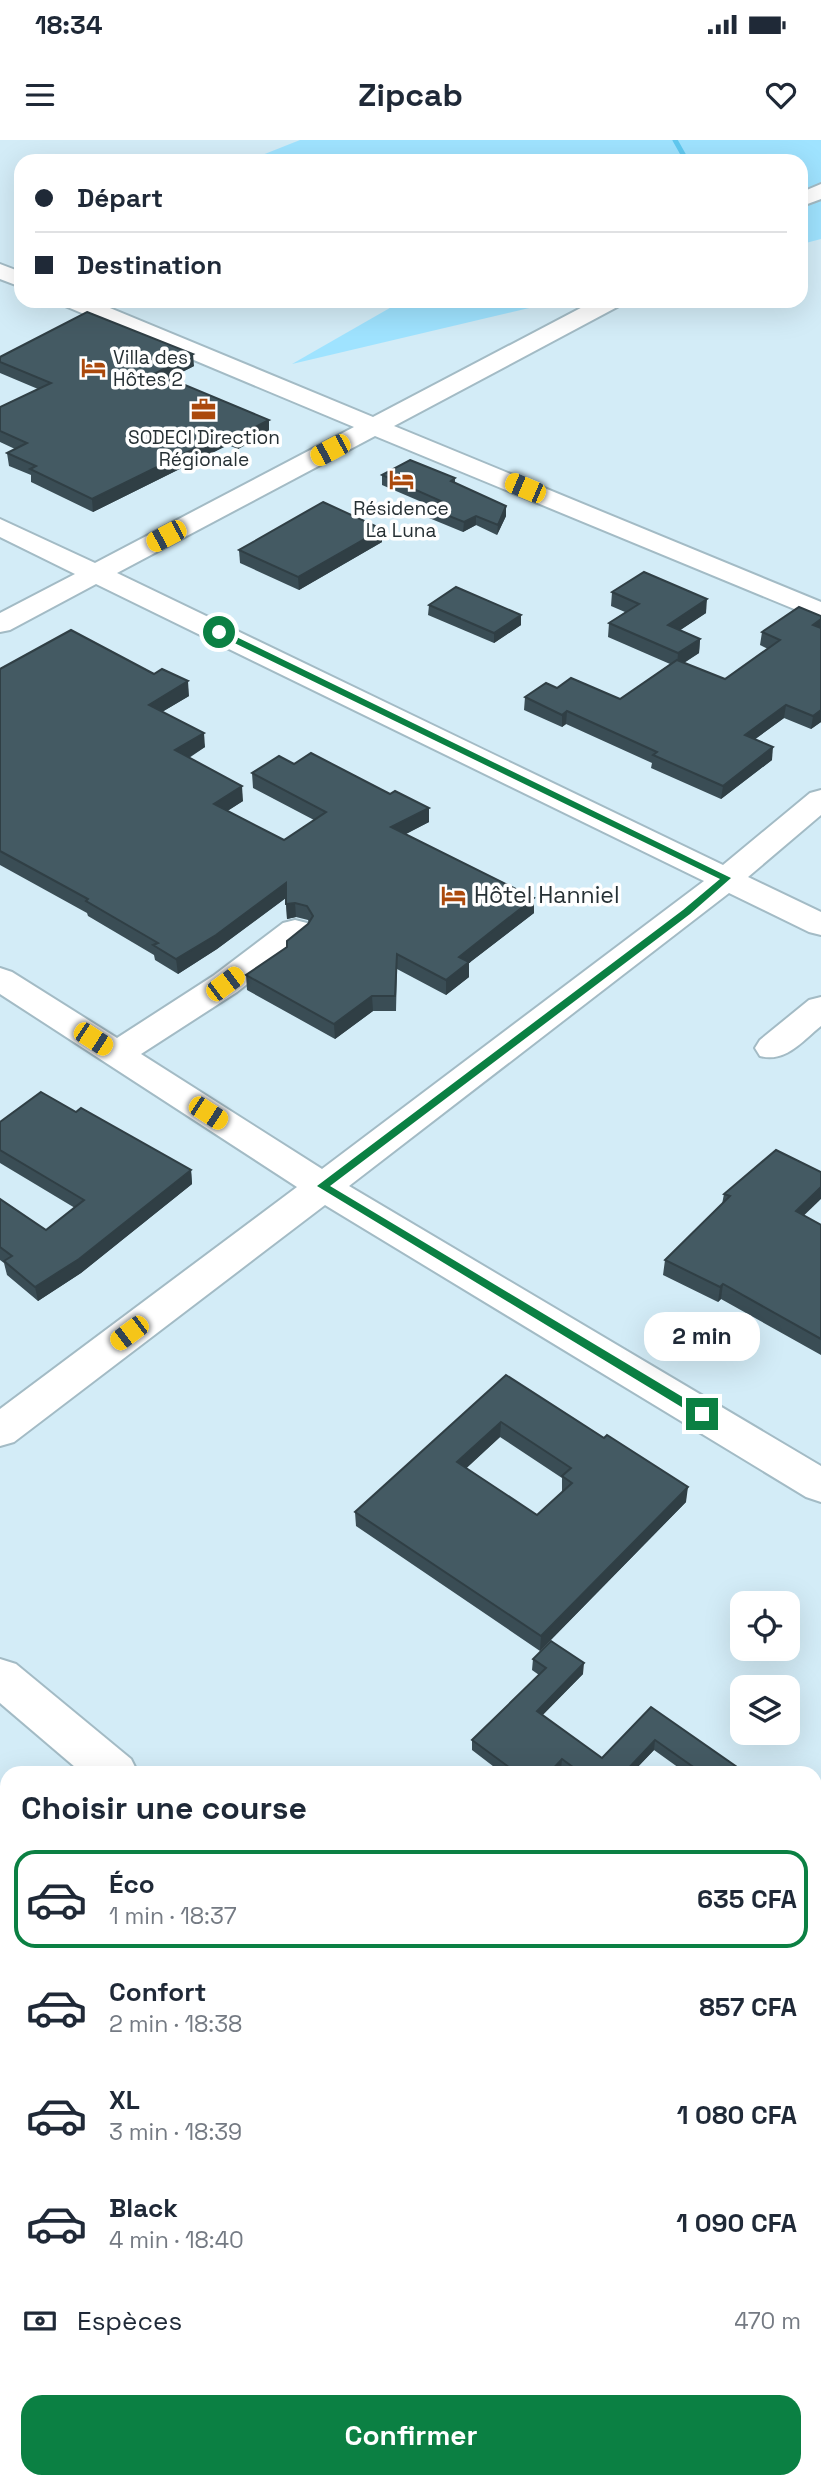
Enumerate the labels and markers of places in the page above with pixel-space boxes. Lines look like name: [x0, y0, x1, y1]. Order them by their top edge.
place label: Villa des Hôtes 2: [113, 345, 188, 392]
hotel icon: Villa des Hôtes 2: [79, 354, 107, 382]
office icon: SODECI Direction Régionale: [190, 395, 218, 423]
place label: SODECI Direction Régionale: [128, 425, 280, 472]
hotel icon: Résidence La Luna: [387, 466, 415, 494]
place label: Résidence La Luna: [353, 496, 449, 543]
place label: Hôtel Hanniel: [474, 880, 620, 910]
hotel icon: Hôtel Hanniel: [440, 881, 468, 909]

